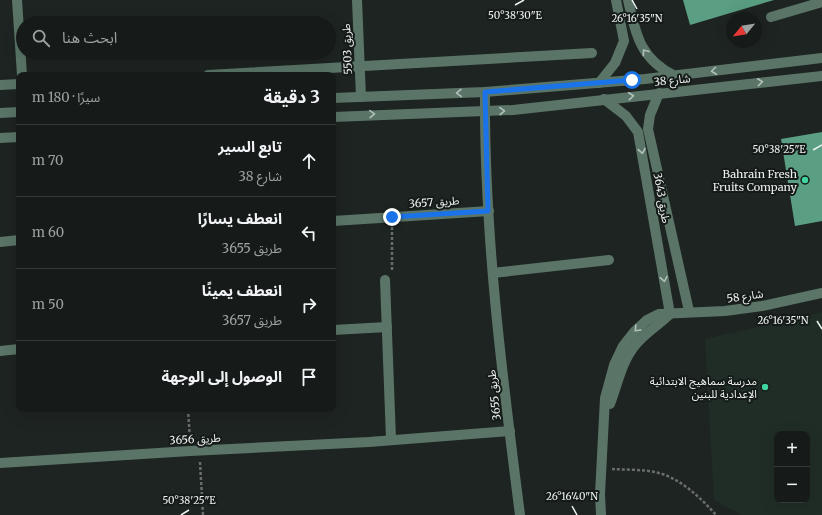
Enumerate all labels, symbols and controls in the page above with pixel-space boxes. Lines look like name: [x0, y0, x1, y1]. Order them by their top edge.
text: 50°38'30"E: [488, 9, 543, 22]
text: 26°16'35"N: [611, 12, 663, 25]
north arrow: [726, 12, 762, 48]
search box: [16, 16, 336, 60]
street label: طريق 5503: [339, 23, 355, 75]
icon: search: [30, 27, 52, 49]
text: ابحث هنا: [62, 28, 117, 47]
one-way arrow: [643, 49, 650, 56]
one-way arrow: [711, 66, 717, 75]
route start: [623, 71, 641, 89]
street label: شارع 38: [653, 71, 692, 90]
one-way arrow: [757, 78, 763, 87]
text: 3 دقيقة: [263, 86, 320, 108]
text: سيرًا · 180 m: [32, 89, 100, 106]
one-way arrow: [456, 89, 462, 97]
one-way arrow: [628, 92, 634, 101]
one-way arrow: [499, 106, 505, 115]
one-way arrow: [369, 110, 375, 119]
text: تابع السير: [218, 137, 282, 156]
text: 50°38'25"E: [752, 143, 806, 156]
one-way arrow: [637, 148, 646, 154]
icon: ahead: [298, 150, 320, 172]
text: 70 m: [32, 152, 63, 169]
place label: Bahrain Fresh Fruits Company: [713, 167, 798, 194]
text: شارع 38: [239, 168, 282, 185]
street label: طريق 3643: [651, 172, 673, 224]
marker: Bahrain Fresh Fruits Company: [800, 175, 810, 185]
street label: طريق 3657: [408, 193, 460, 211]
route end: [383, 208, 401, 226]
text: انعطف يسارًا: [198, 209, 282, 228]
icon: left: [298, 222, 320, 244]
text: 60 m: [32, 224, 64, 241]
text: طريق 3655: [222, 240, 282, 257]
one-way arrow: [659, 276, 668, 282]
text: انعطف يمينًا: [202, 281, 282, 300]
street label: شارع 58: [726, 286, 765, 306]
icon: right: [298, 294, 320, 316]
text: 50 m: [32, 296, 64, 313]
text: طريق 3657: [222, 312, 282, 329]
text: 26°16'35"N: [757, 314, 809, 327]
one-way arrow: [634, 324, 641, 332]
icon: arrive: [298, 366, 320, 388]
text: الوصول إلى الوجهة: [162, 367, 282, 386]
street label: طريق 3655: [484, 369, 504, 421]
place label: مدرسة سماهيج الابتدائية الإعدادية للبنين: [650, 374, 757, 402]
marker: مدرسة سماهيج الابتدائية الإعدادية للبنين: [760, 382, 770, 392]
street label: طريق 3656: [169, 431, 221, 447]
map controls: [774, 431, 810, 503]
button: +: [774, 431, 810, 467]
button: −: [774, 467, 810, 503]
text: 26°16'40"N: [546, 490, 598, 503]
text: 50°38'25"E: [162, 494, 216, 507]

